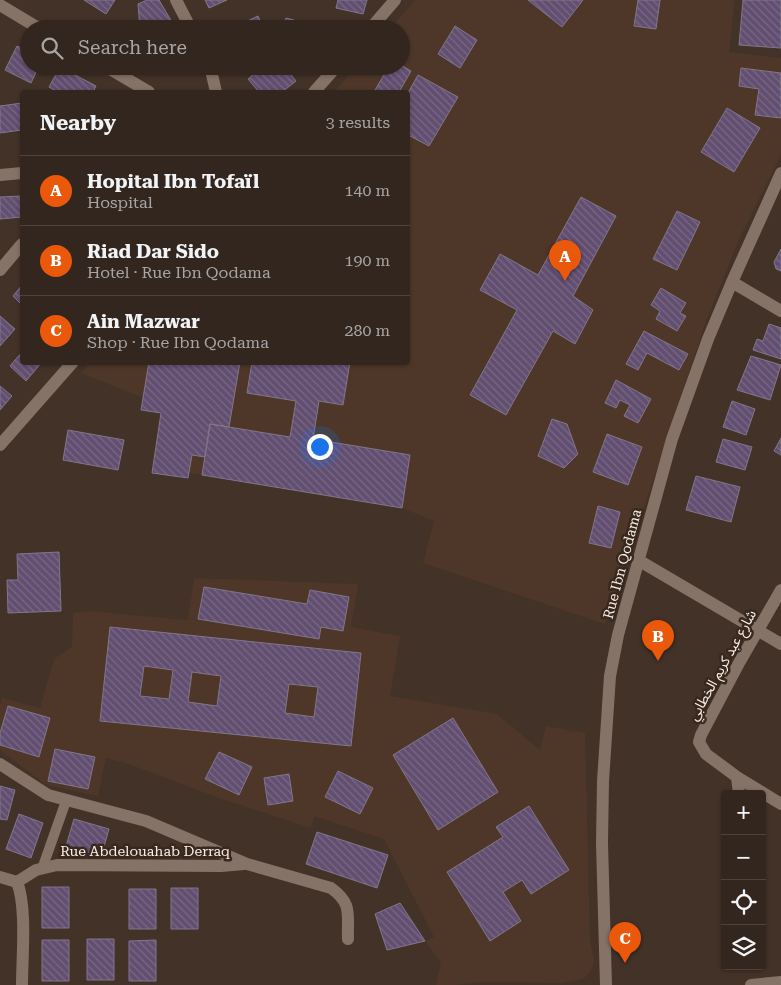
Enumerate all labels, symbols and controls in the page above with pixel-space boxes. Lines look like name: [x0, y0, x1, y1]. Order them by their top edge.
search box: [20, 20, 410, 75]
icon: search: [38, 34, 66, 62]
text: Search here: [78, 36, 187, 59]
text: Nearby: [40, 111, 116, 135]
text: 3 results: [326, 113, 390, 132]
text: Hopital Ibn Tofaïl: [87, 170, 259, 193]
text: A: [50, 181, 62, 200]
text: 140 m: [344, 181, 390, 200]
text: Hospital: [87, 193, 153, 212]
text: Riad Dar Sido: [87, 240, 219, 263]
pin: A: [549, 240, 581, 281]
text: B: [50, 251, 62, 270]
text: 190 m: [344, 251, 390, 270]
text: Hotel · Rue Ibn Qodama: [87, 263, 271, 282]
text: Ain Mazwar: [87, 310, 200, 333]
text: C: [50, 321, 62, 340]
text: 280 m: [344, 321, 390, 340]
text: Shop · Rue Ibn Qodama: [87, 333, 269, 352]
your location: [307, 434, 333, 460]
street label: Rue Ibn Qodama: [600, 507, 644, 621]
street label: شارع عبد كريم الخطابي: [685, 607, 762, 725]
pin: B: [642, 620, 674, 661]
map controls: [721, 790, 766, 970]
button: +: [721, 790, 766, 835]
button: −: [721, 835, 766, 880]
street label: Rue Abdelouahab Derraq: [60, 843, 230, 859]
button: locate: [721, 880, 766, 925]
pin: C: [609, 922, 641, 963]
button: layers: [721, 925, 766, 970]

